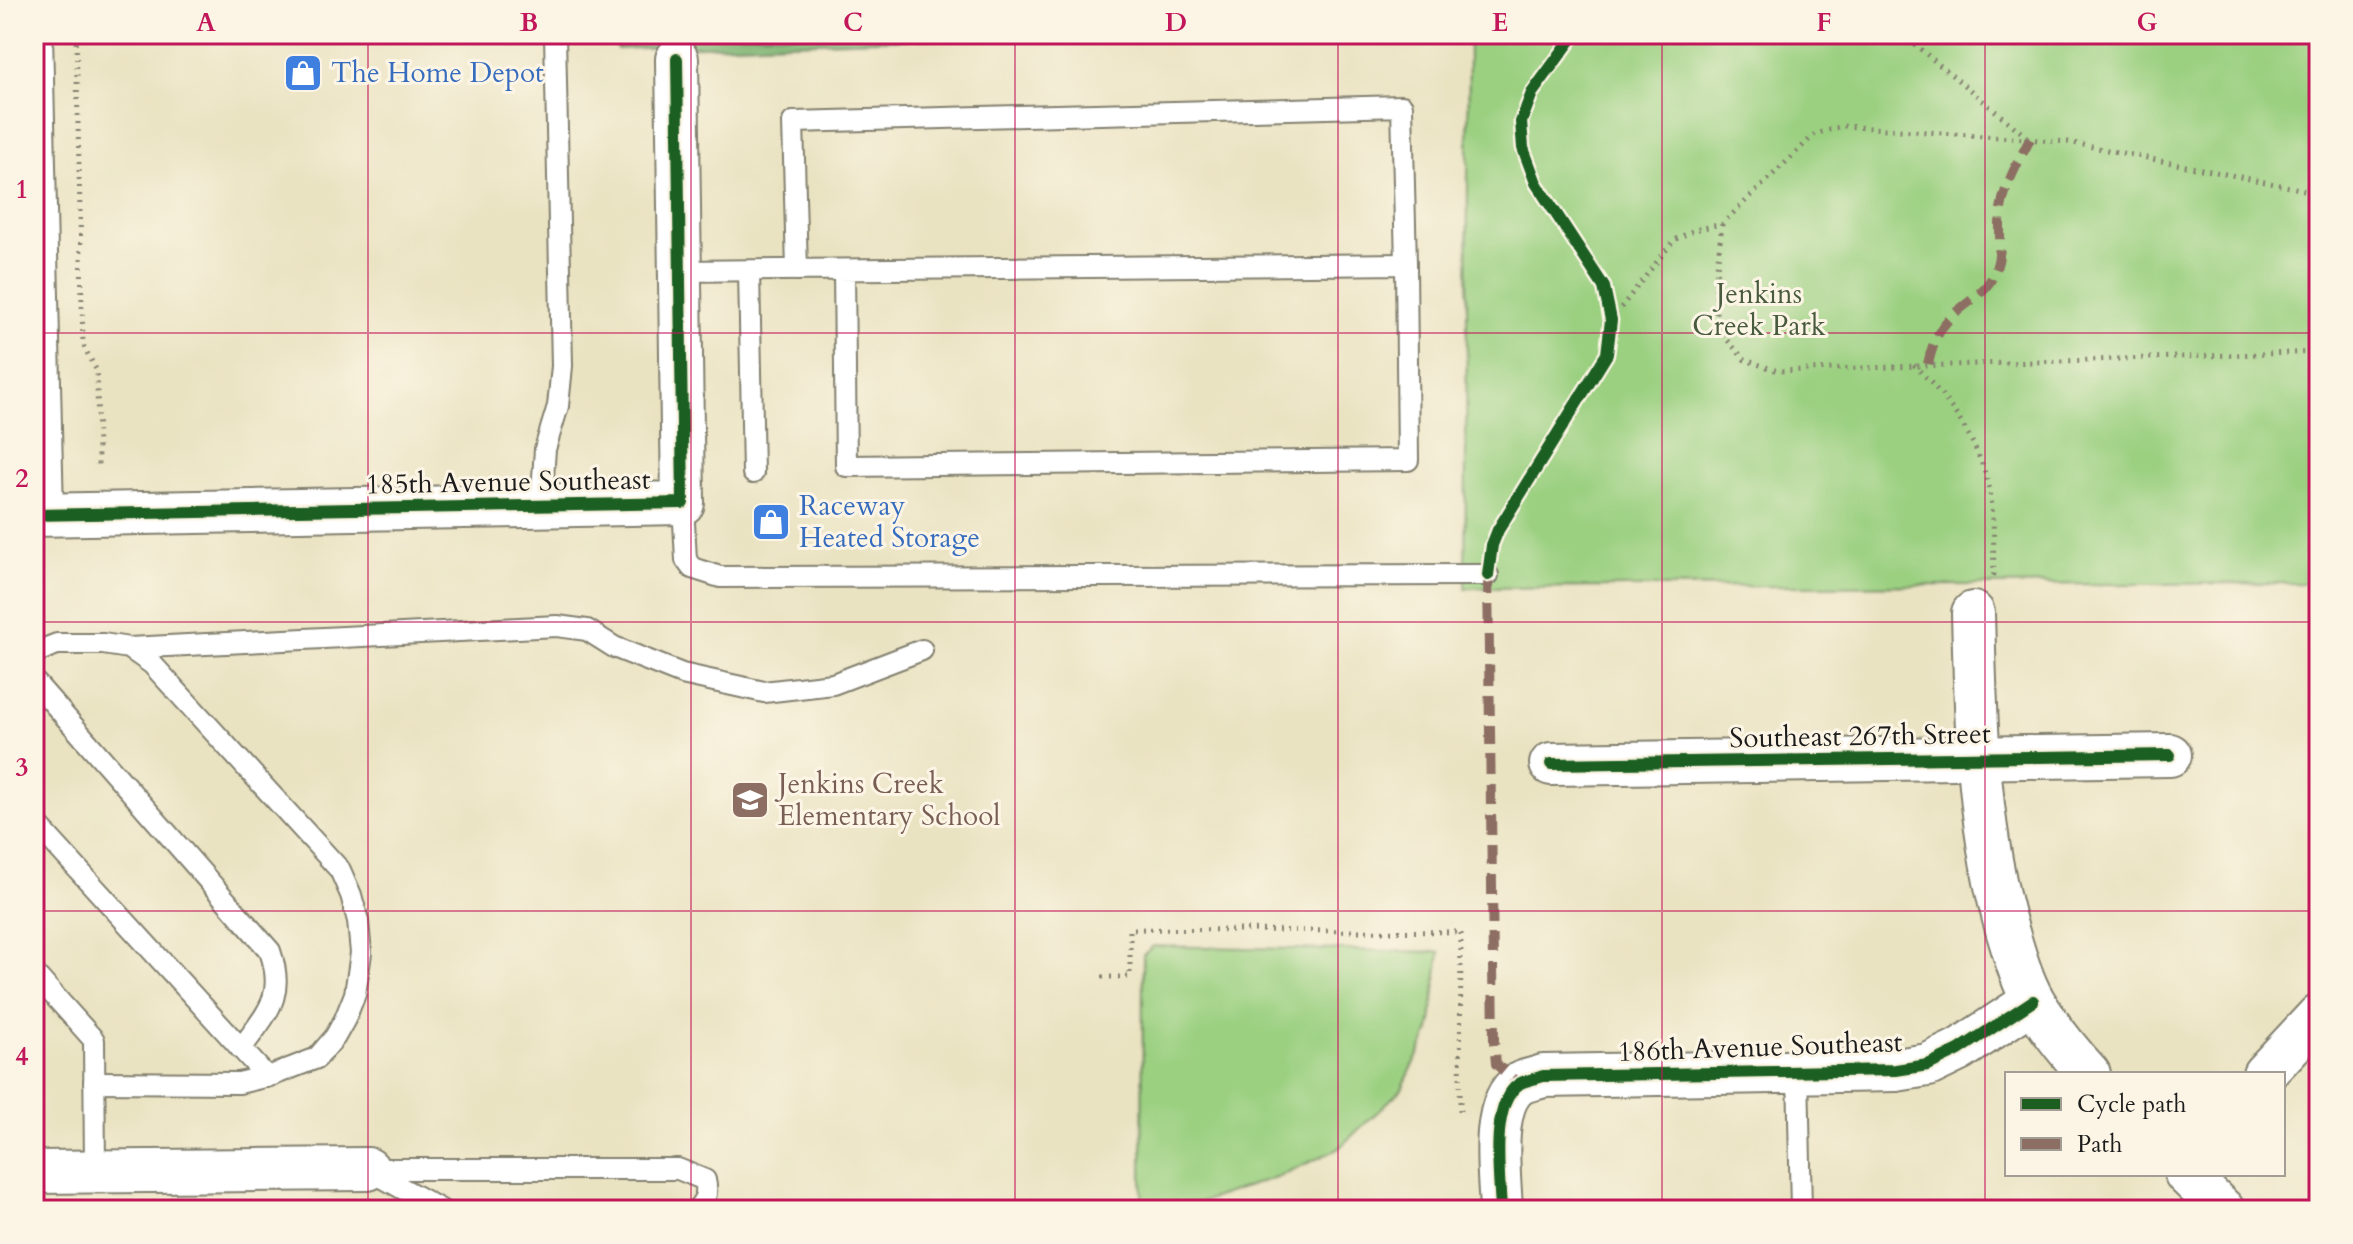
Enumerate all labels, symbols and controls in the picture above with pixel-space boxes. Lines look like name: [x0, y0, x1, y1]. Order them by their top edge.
text: A: [196, 5, 216, 40]
text: B: [520, 5, 538, 40]
text: C: [843, 5, 863, 40]
text: D: [1165, 5, 1187, 40]
text: E: [1492, 5, 1508, 40]
text: F: [1816, 5, 1832, 40]
text: G: [2136, 5, 2158, 40]
shop icon: The Home Depot: [282, 52, 324, 94]
place label: The Home Depot: [331, 54, 544, 92]
text: 1: [15, 172, 29, 207]
park label: Jenkins Creek Park: [1692, 275, 1826, 345]
text: 2: [15, 461, 29, 496]
street label: 185th Avenue Southeast: [365, 461, 651, 503]
place label: Raceway Heated Storage: [799, 487, 980, 557]
shop icon: Raceway Heated Storage: [750, 501, 792, 543]
street label: Southeast 267th Street: [1729, 715, 1991, 757]
text: 3: [15, 750, 29, 785]
place label: Jenkins Creek Elementary School: [774, 765, 1000, 835]
school or university icon: Jenkins Creek Elementary School: [729, 779, 771, 821]
street label: 186th Avenue Southeast: [1617, 1023, 1903, 1071]
text: 4: [15, 1039, 29, 1074]
legend: [2005, 1072, 2285, 1176]
text: Cycle path: [2077, 1088, 2186, 1121]
text: Path: [2077, 1128, 2122, 1161]

